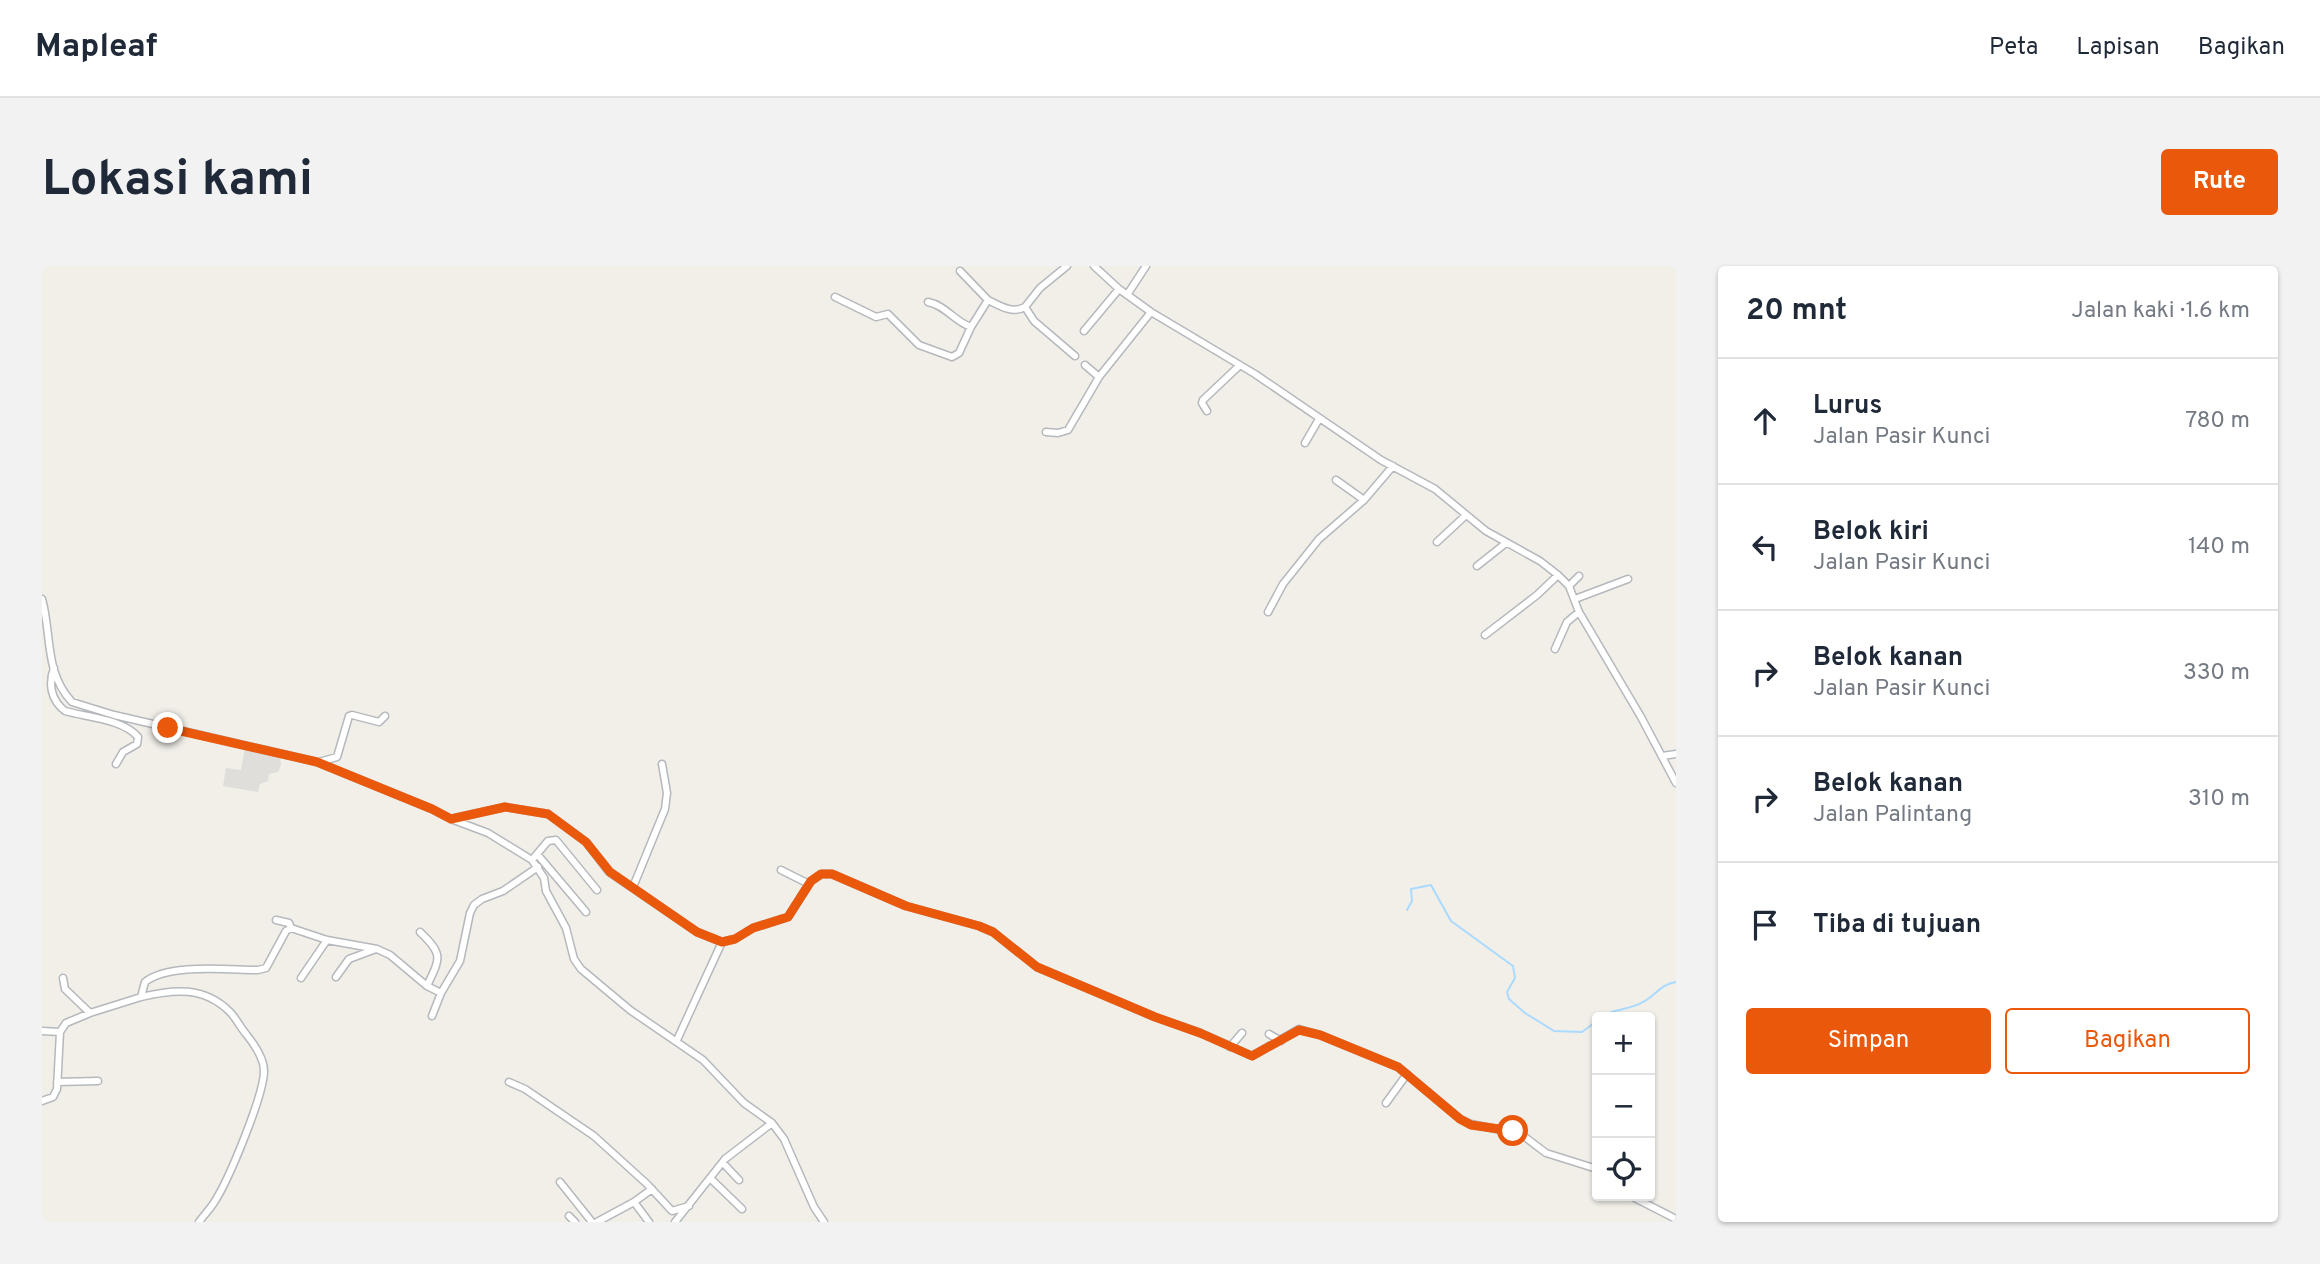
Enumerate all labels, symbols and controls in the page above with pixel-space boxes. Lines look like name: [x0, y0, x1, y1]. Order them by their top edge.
text: Mapleaf: [35, 27, 158, 69]
text: Peta: [1989, 33, 2038, 63]
text: Lapisan: [2076, 33, 2160, 63]
text: Bagikan: [2198, 33, 2285, 63]
button: Rute: [2161, 149, 2278, 215]
text: Lokasi kami: [42, 151, 313, 213]
text: 20 mnt: [1746, 293, 1847, 330]
text: Jalan kaki · 1.6 km: [2071, 297, 2250, 326]
text: Lurus: [1813, 390, 1882, 423]
icon: ahead: [1746, 402, 1784, 440]
text: 780 m: [2185, 407, 2250, 436]
text: Jalan Pasir Kunci: [1813, 423, 1990, 452]
text: Belok kiri: [1813, 516, 1929, 549]
icon: left: [1746, 528, 1784, 566]
text: 140 m: [2188, 533, 2250, 562]
text: Jalan Pasir Kunci: [1813, 549, 1990, 578]
text: Belok kanan: [1813, 642, 1963, 675]
icon: right: [1746, 654, 1784, 692]
text: 330 m: [2183, 659, 2250, 688]
text: Jalan Pasir Kunci: [1813, 675, 1990, 704]
route end: [152, 712, 183, 743]
text: Belok kanan: [1813, 768, 1963, 801]
icon: right: [1746, 780, 1784, 818]
text: 310 m: [2188, 785, 2250, 814]
text: Jalan Palintang: [1813, 801, 1972, 830]
icon: arrive: [1746, 906, 1784, 944]
text: Tiba di tujuan: [1813, 909, 1981, 942]
button: Simpan: [1746, 1008, 1991, 1074]
button: Bagikan: [2005, 1008, 2250, 1074]
map controls: [1592, 1012, 1655, 1201]
button: +: [1592, 1012, 1655, 1075]
button: −: [1592, 1075, 1655, 1138]
route start: [1497, 1115, 1528, 1146]
button: locate: [1592, 1138, 1655, 1201]

